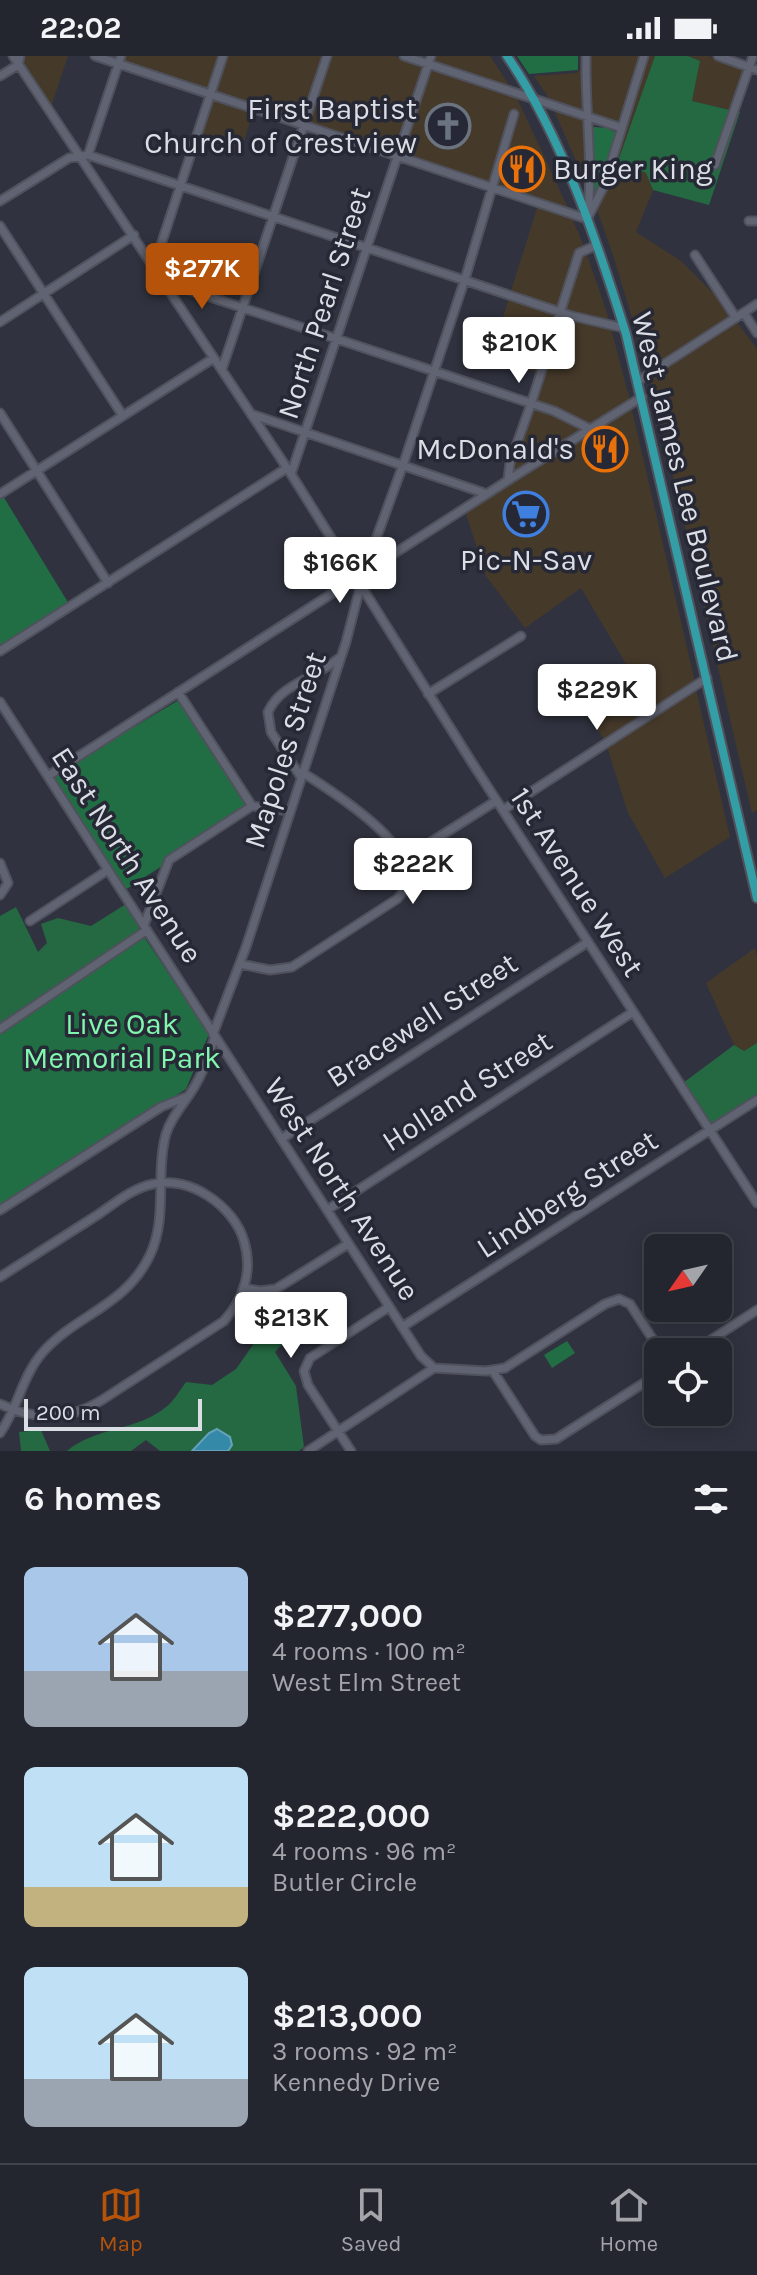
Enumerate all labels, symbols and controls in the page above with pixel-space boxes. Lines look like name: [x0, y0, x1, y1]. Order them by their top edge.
text: 22:02: [40, 10, 122, 46]
place label: First Baptist Church of Crestview: [144, 91, 417, 161]
church icon: First Baptist Church of Crestview: [424, 102, 472, 150]
restaurant icon: Burger King: [498, 145, 546, 193]
place label: Burger King: [553, 151, 713, 187]
street label: North Pearl Street: [270, 183, 378, 423]
pin: $277K: [146, 243, 258, 311]
text: $277K: [164, 253, 240, 284]
street label: West James Lee Boulevard: [624, 308, 746, 666]
pin: $210K: [463, 317, 575, 385]
text: $210K: [481, 327, 557, 358]
restaurant icon: McDonald's: [581, 425, 629, 473]
place label: McDonald's: [416, 431, 574, 467]
supermarket icon: Pic-N-Sav: [502, 490, 550, 538]
pin: $166K: [284, 537, 396, 605]
place label: Pic-N-Sav: [460, 542, 592, 578]
text: $166K: [302, 547, 378, 578]
street label: Mapoles Street: [236, 647, 334, 853]
pin: $229K: [541, 664, 653, 732]
text: $229K: [556, 674, 638, 705]
street label: East North Avenue: [44, 740, 210, 970]
street label: 1st Avenue West: [502, 781, 652, 983]
pin: $222K: [357, 838, 469, 906]
text: $222K: [372, 848, 454, 879]
street label: Bracewell Street: [320, 945, 524, 1095]
park label: Live Oak Memorial Park: [23, 1006, 221, 1076]
street label: Holland Street: [375, 1023, 559, 1159]
street label: West North Avenue: [257, 1071, 427, 1307]
street label: Lindberg Street: [470, 1122, 664, 1266]
north arrow: [644, 1234, 732, 1322]
map controls: [644, 1234, 732, 1426]
pin: $213K: [235, 1292, 347, 1360]
text: $213K: [253, 1302, 329, 1333]
button: locate: [644, 1338, 732, 1426]
scale bar: [24, 1395, 202, 1431]
text: 200 m: [36, 1400, 101, 1426]
icon: filters: [689, 1477, 733, 1521]
text: 6 homes: [24, 1479, 162, 1519]
text: $277,000: [272, 1596, 423, 1636]
icon: home: [88, 1599, 184, 1695]
text: 4 rooms · 100 m²: [272, 1636, 466, 1667]
text: West Elm Street: [272, 1667, 461, 1698]
text: $222,000: [272, 1796, 430, 1836]
icon: home: [88, 1799, 184, 1895]
text: 4 rooms · 96 m²: [272, 1836, 456, 1867]
text: Butler Circle: [272, 1867, 417, 1898]
text: $213,000: [272, 1996, 422, 2036]
icon: home: [88, 1999, 184, 2095]
text: 3 rooms · 92 m²: [272, 2036, 457, 2067]
text: Kennedy Drive: [272, 2067, 440, 2098]
tab: Map: [99, 2183, 143, 2257]
tab: Saved: [341, 2183, 402, 2257]
tab: Home: [599, 2183, 658, 2257]

